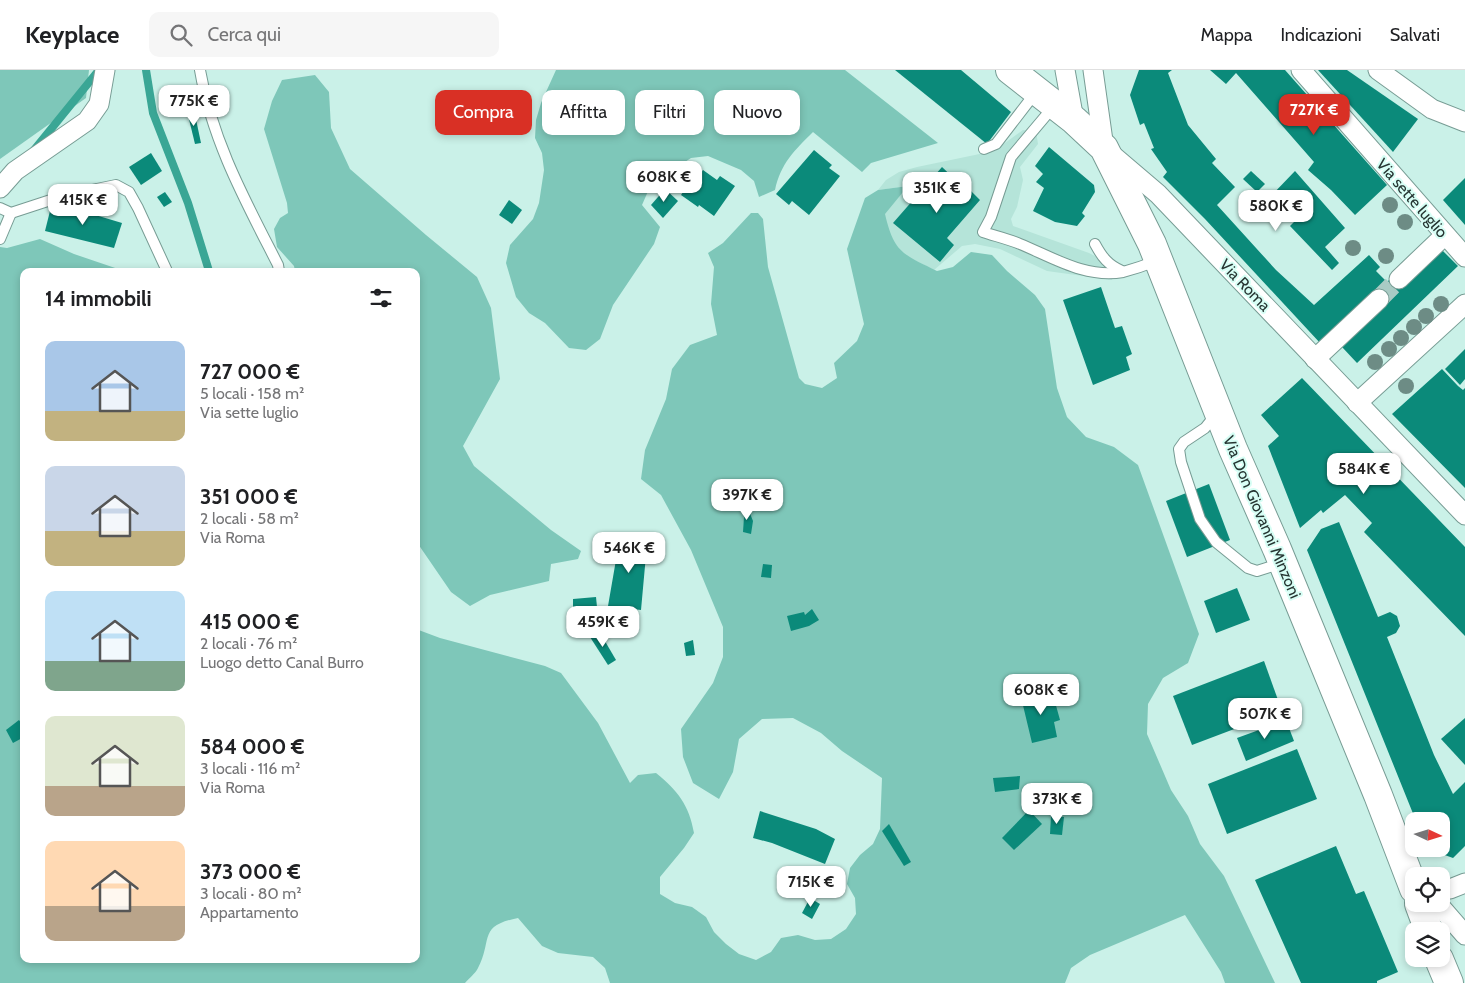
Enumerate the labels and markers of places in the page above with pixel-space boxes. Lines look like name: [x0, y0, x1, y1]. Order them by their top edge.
pin: 775K €: [153, 85, 235, 127]
pin: 727K €: [1273, 93, 1355, 136]
pin: 608K €: [623, 160, 705, 203]
pin: 351K €: [896, 172, 978, 214]
pin: 415K €: [42, 184, 124, 226]
pin: 580K €: [1235, 190, 1317, 232]
pin: 584K €: [1323, 452, 1405, 495]
pin: 397K €: [706, 478, 788, 521]
pin: 546K €: [588, 532, 670, 574]
pin: 459K €: [562, 606, 644, 648]
pin: 608K €: [1000, 674, 1082, 716]
pin: 507K €: [1224, 698, 1306, 740]
pin: 373K €: [1016, 782, 1098, 825]
pin: 715K €: [770, 866, 852, 908]

